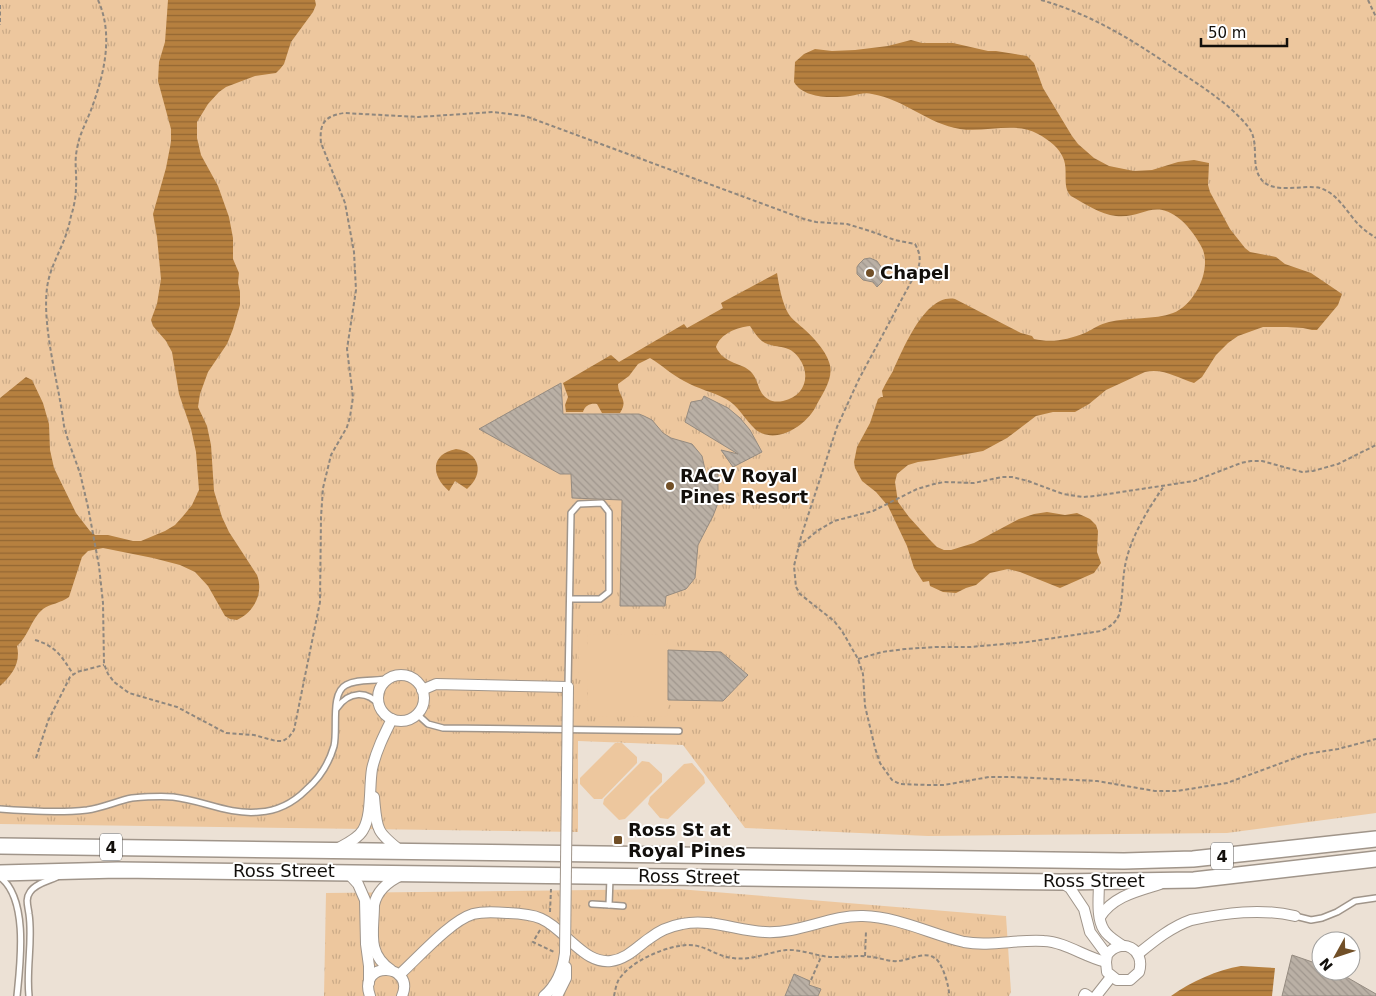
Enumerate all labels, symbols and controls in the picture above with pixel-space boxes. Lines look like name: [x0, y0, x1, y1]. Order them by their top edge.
scale bar: [1201, 15, 1287, 47]
text: 50 m: [1208, 24, 1246, 42]
place label: Chapel: [880, 262, 949, 283]
marker: Chapel: [864, 267, 876, 279]
place label: RACV Royal Pines Resort: [680, 465, 808, 507]
marker: RACV Royal Pines Resort: [664, 480, 676, 492]
place label: Ross St at Royal Pines: [628, 819, 746, 861]
road number: 4: [100, 834, 122, 860]
marker: Ross St at Royal Pines: [612, 834, 624, 846]
road number: 4: [1211, 842, 1233, 869]
street label: Ross Street: [233, 860, 335, 881]
street label: Ross Street: [638, 865, 740, 888]
street label: Ross Street: [1043, 870, 1145, 891]
north arrow: [1311, 931, 1361, 981]
text: N: [1316, 955, 1336, 974]

